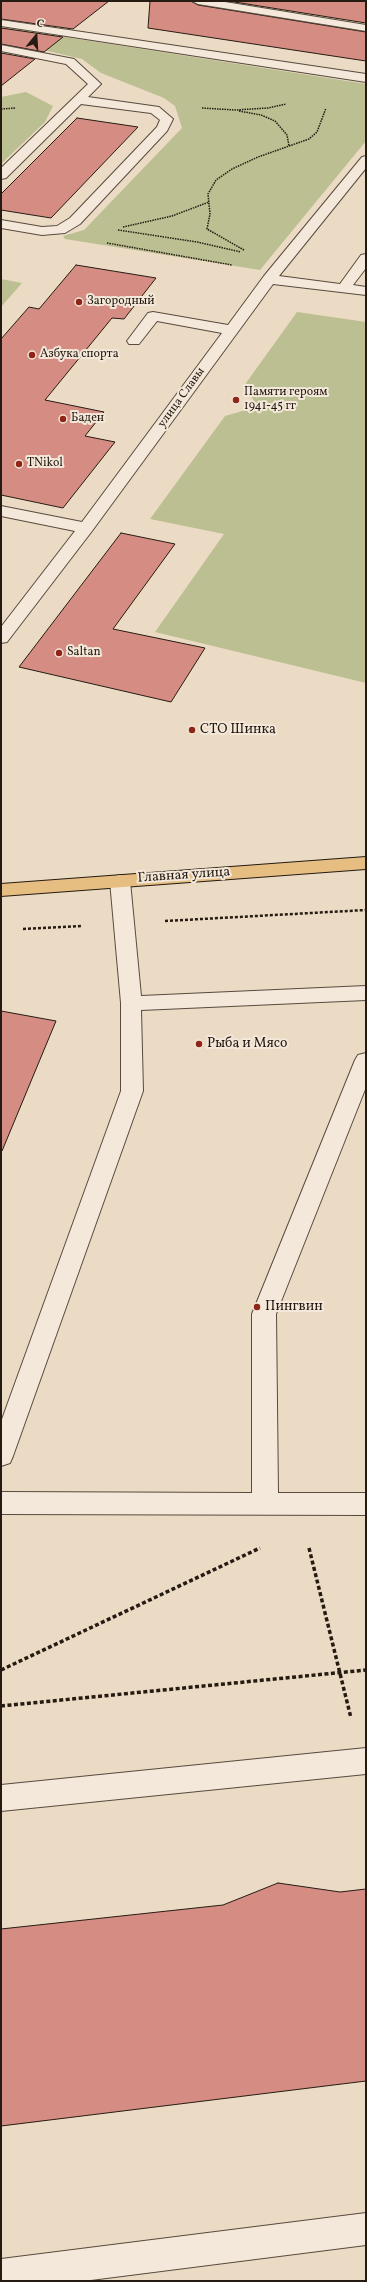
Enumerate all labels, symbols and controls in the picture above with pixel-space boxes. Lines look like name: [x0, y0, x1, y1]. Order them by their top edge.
north arrow: [16, 16, 56, 56]
text: С: [34, 16, 46, 32]
place label: Загородный: [87, 295, 154, 309]
marker: Загородный: [74, 297, 84, 307]
place label: Азбука спорта: [40, 348, 119, 362]
marker: Азбука спорта: [27, 350, 37, 360]
street label: улица Славы: [155, 365, 209, 431]
place label: Памяти героям 1941-45 гг: [244, 386, 327, 414]
marker: Памяти героям 1941-45 гг: [231, 395, 241, 405]
place label: Баден: [71, 412, 104, 426]
marker: Баден: [58, 414, 68, 424]
place label: ТNikol: [27, 457, 63, 471]
marker: ТNikol: [14, 459, 24, 469]
place label: Saltan: [67, 646, 101, 660]
marker: Saltan: [54, 648, 64, 658]
place label: СТО Шинка: [200, 722, 276, 738]
marker: СТО Шинка: [187, 725, 197, 735]
street label: Главная улица: [137, 864, 231, 888]
place label: Рыба и Мясо: [207, 1036, 288, 1052]
marker: Рыба и Мясо: [194, 1039, 204, 1049]
place label: Пингвин: [265, 1299, 323, 1315]
marker: Пингвин: [252, 1302, 262, 1312]

